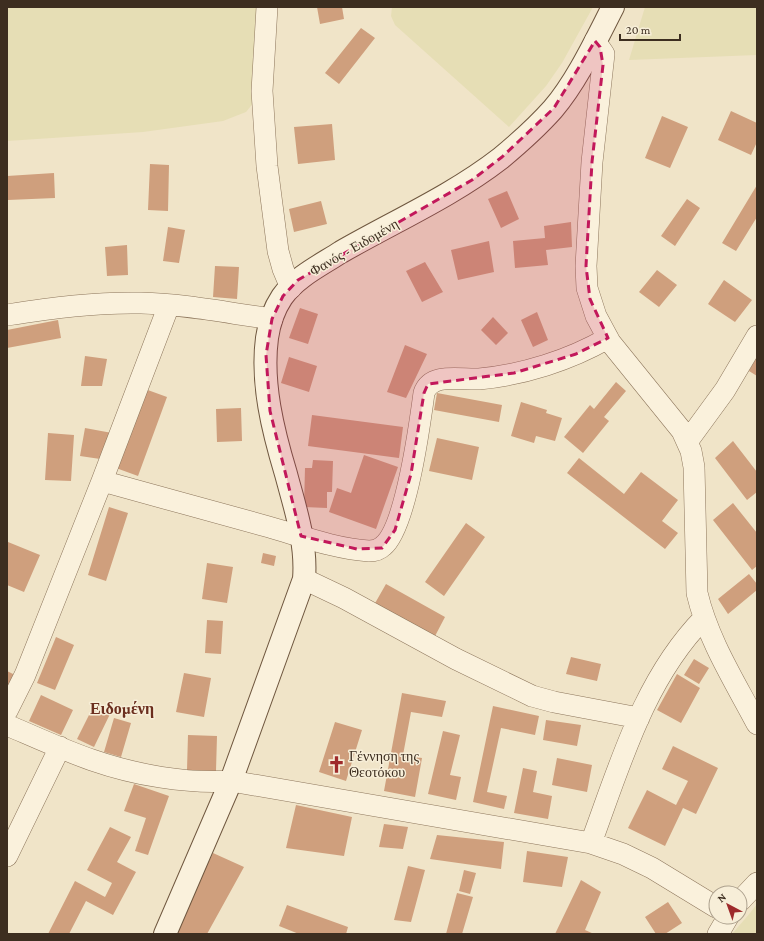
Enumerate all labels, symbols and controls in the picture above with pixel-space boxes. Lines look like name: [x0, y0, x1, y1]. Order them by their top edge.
scale bar: [620, 16, 680, 42]
text: 20 m: [626, 23, 651, 37]
street label: Φανός - Ειδομένη: [307, 215, 401, 279]
district label: Ειδομένη: [90, 700, 154, 718]
place label: Γέννηση της Θεοτόκου: [349, 748, 419, 780]
church icon: Γέννηση της Θεοτόκου: [326, 754, 346, 774]
north arrow: [708, 885, 748, 925]
text: N: [715, 890, 729, 904]

